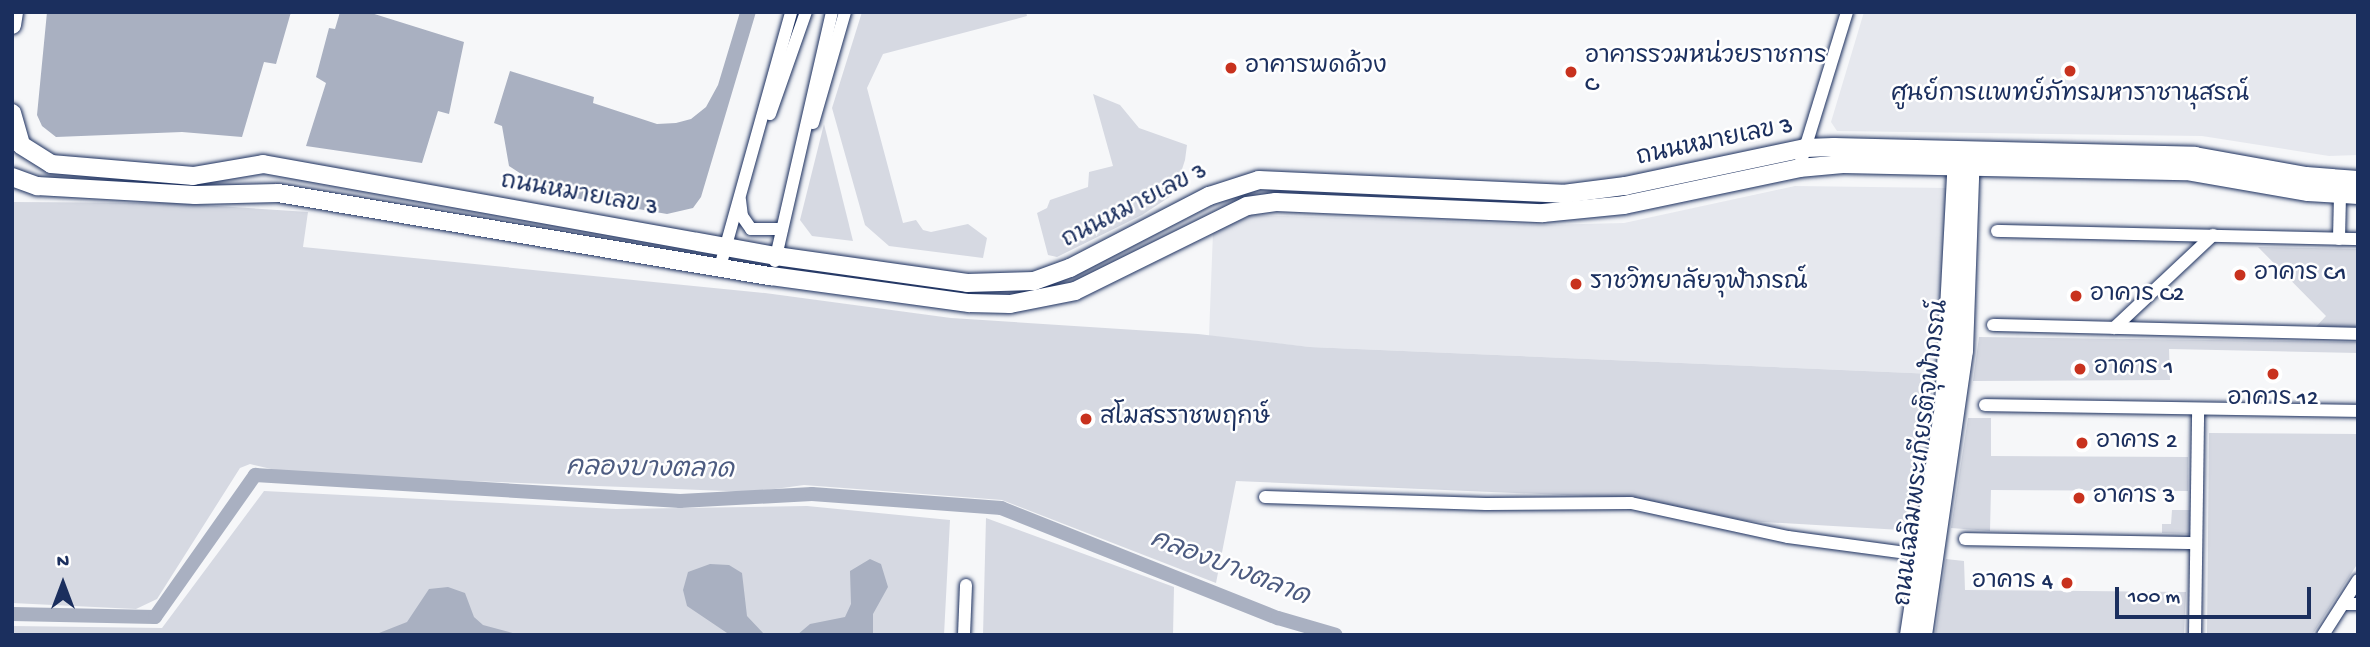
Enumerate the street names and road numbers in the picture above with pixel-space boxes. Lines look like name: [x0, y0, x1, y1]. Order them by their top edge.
street label: ถนนหมายเลข 3: [1634, 112, 1796, 174]
street label: ถนนหมายเลข 3: [1058, 158, 1212, 256]
street label: ถนนหมายเลข 3: [498, 168, 660, 224]
street label: ถนนเฉลิมพระเกียรติจุฬาภรณ์: [1890, 298, 1956, 608]

